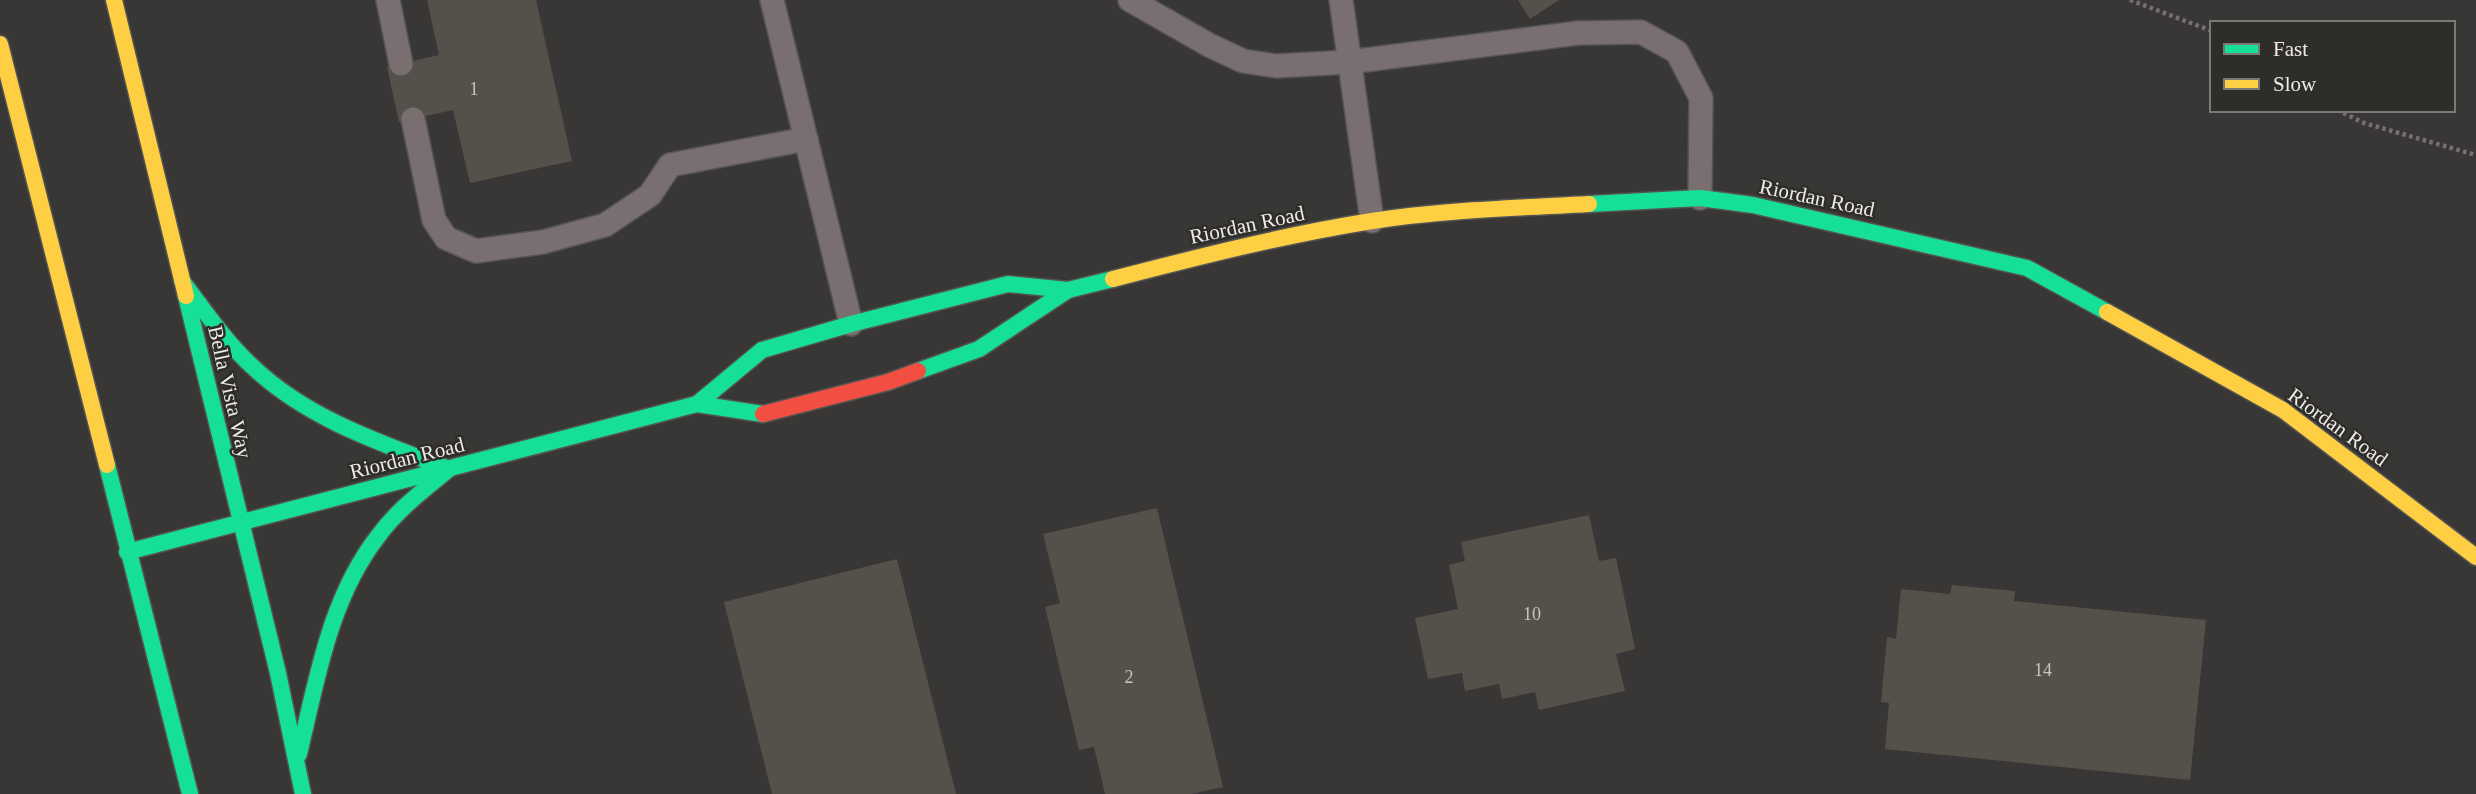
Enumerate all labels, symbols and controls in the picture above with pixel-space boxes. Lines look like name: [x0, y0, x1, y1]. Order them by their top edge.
legend: [2210, 21, 2455, 112]
text: Fast: [2273, 37, 2308, 61]
text: Slow: [2273, 72, 2317, 96]
house number: 1: [470, 79, 479, 99]
street label: Riordan Road: [1757, 174, 1877, 222]
street label: Riordan Road: [1187, 201, 1307, 249]
street label: Bella Vista Way: [203, 323, 257, 461]
street label: Riordan Road: [2284, 383, 2393, 471]
street label: Riordan Road: [347, 432, 467, 484]
house number: 10: [1523, 604, 1541, 624]
house number: 14: [2034, 660, 2052, 680]
house number: 2: [1125, 667, 1134, 687]

